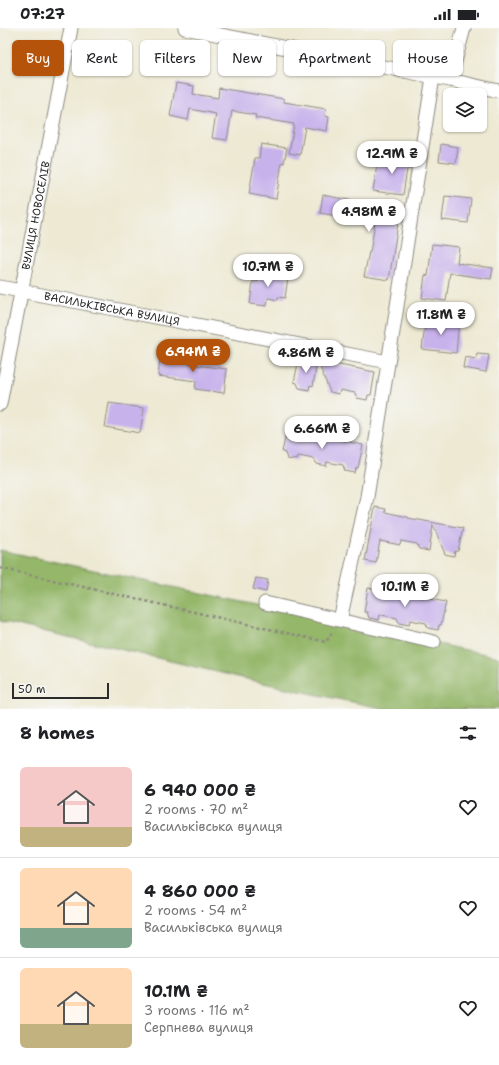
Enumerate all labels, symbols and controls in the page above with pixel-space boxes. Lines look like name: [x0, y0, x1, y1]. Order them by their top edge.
text: 07:27: [20, 4, 65, 24]
chip: Buy: [12, 40, 64, 76]
chip: Rent: [72, 40, 132, 76]
chip: Filters: [140, 40, 210, 76]
chip: New: [218, 40, 276, 76]
chip: Apartment: [284, 40, 385, 76]
chip: House: [393, 40, 463, 76]
map controls: [443, 88, 487, 132]
button: layers: [443, 88, 487, 132]
pin: 12.9M ₴: [355, 141, 429, 175]
text: 12.9M ₴: [366, 145, 418, 162]
street label: ВУЛИЦЯ НОВОСЕЛІВ: [18, 159, 53, 271]
pin: 4.98M ₴: [332, 199, 406, 233]
text: 4.98M ₴: [341, 203, 397, 220]
pin: 10.7M ₴: [231, 254, 305, 288]
text: 10.7M ₴: [242, 258, 294, 275]
street label: ВАСИЛЬКІВСЬКА ВУЛИЦЯ: [43, 288, 181, 329]
pin: 11.8M ₴: [404, 302, 478, 336]
text: 11.8M ₴: [416, 306, 466, 323]
pin: 6.94M ₴: [156, 339, 230, 373]
pin: 4.86M ₴: [269, 340, 343, 374]
text: 6.94M ₴: [165, 343, 221, 360]
text: 4.86M ₴: [278, 344, 334, 361]
pin: 6.66M ₴: [285, 416, 359, 450]
text: 6.66M ₴: [293, 420, 351, 437]
pin: 10.1M ₴: [368, 574, 442, 608]
text: 10.1M ₴: [381, 578, 429, 595]
scale bar: [12, 681, 109, 700]
text: 50 m: [18, 682, 46, 697]
text: 8 homes: [20, 722, 95, 744]
icon: filters: [457, 722, 479, 744]
text: 6 940 000 ₴: [144, 779, 256, 801]
icon: home: [52, 783, 100, 831]
icon: heart: [457, 796, 479, 818]
text: 2 rooms · 70 m²: [144, 801, 248, 818]
text: Васильківська вулиця: [144, 818, 283, 835]
text: 4 860 000 ₴: [144, 880, 256, 902]
icon: home: [52, 884, 100, 932]
icon: heart: [457, 897, 479, 919]
text: 2 rooms · 54 m²: [144, 902, 247, 919]
text: Васильківська вулиця: [144, 919, 283, 936]
text: 10.1M ₴: [144, 980, 208, 1002]
icon: home: [52, 984, 100, 1032]
icon: heart: [457, 997, 479, 1019]
text: 3 rooms · 116 m²: [144, 1002, 250, 1019]
text: Серпнева вулиця: [144, 1019, 253, 1036]

